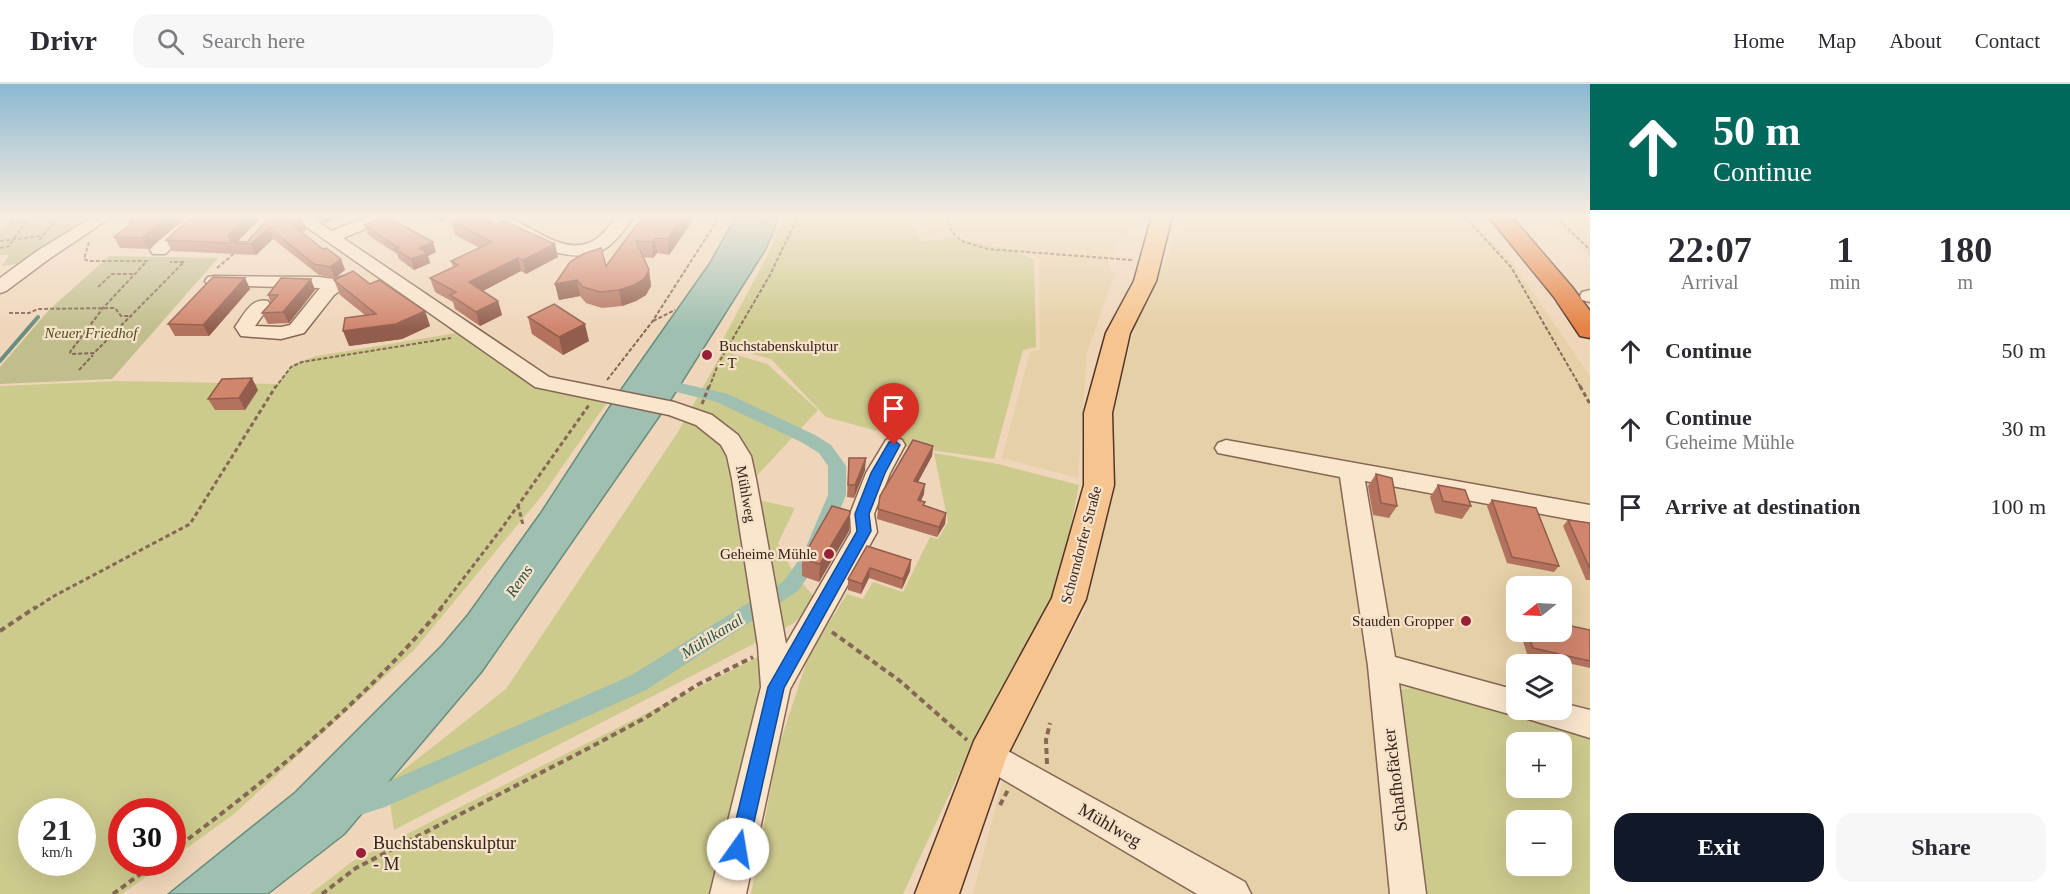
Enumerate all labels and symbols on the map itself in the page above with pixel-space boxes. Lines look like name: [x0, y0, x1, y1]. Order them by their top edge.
park label: Neuer Friedhof: [44, 325, 139, 341]
place label: Buchstabenskulptur - T: [719, 338, 838, 371]
marker: Buchstabenskulptur - T: [700, 348, 714, 362]
pin: [868, 383, 919, 445]
street label: Mühlweg: [733, 464, 759, 524]
street label: Schorndorfer Straße: [1058, 484, 1105, 606]
place label: Geheime Mühle: [720, 546, 817, 562]
marker: Geheime Mühle: [822, 547, 836, 561]
water label: Rems: [502, 562, 536, 601]
north arrow: [1506, 576, 1572, 642]
water label: Mühlkanal: [677, 610, 746, 662]
place label: Stauden Gropper: [1352, 613, 1454, 629]
marker: Stauden Gropper: [1459, 614, 1473, 628]
street label: Schafhofäcker: [1379, 727, 1411, 833]
speed limit sign: 30: [108, 798, 186, 876]
street label: Mühlweg: [1075, 799, 1145, 851]
position arrow: [706, 817, 770, 881]
place label: Buchstabenskulptur - M: [373, 833, 516, 874]
marker: Buchstabenskulptur - M: [354, 846, 368, 860]

